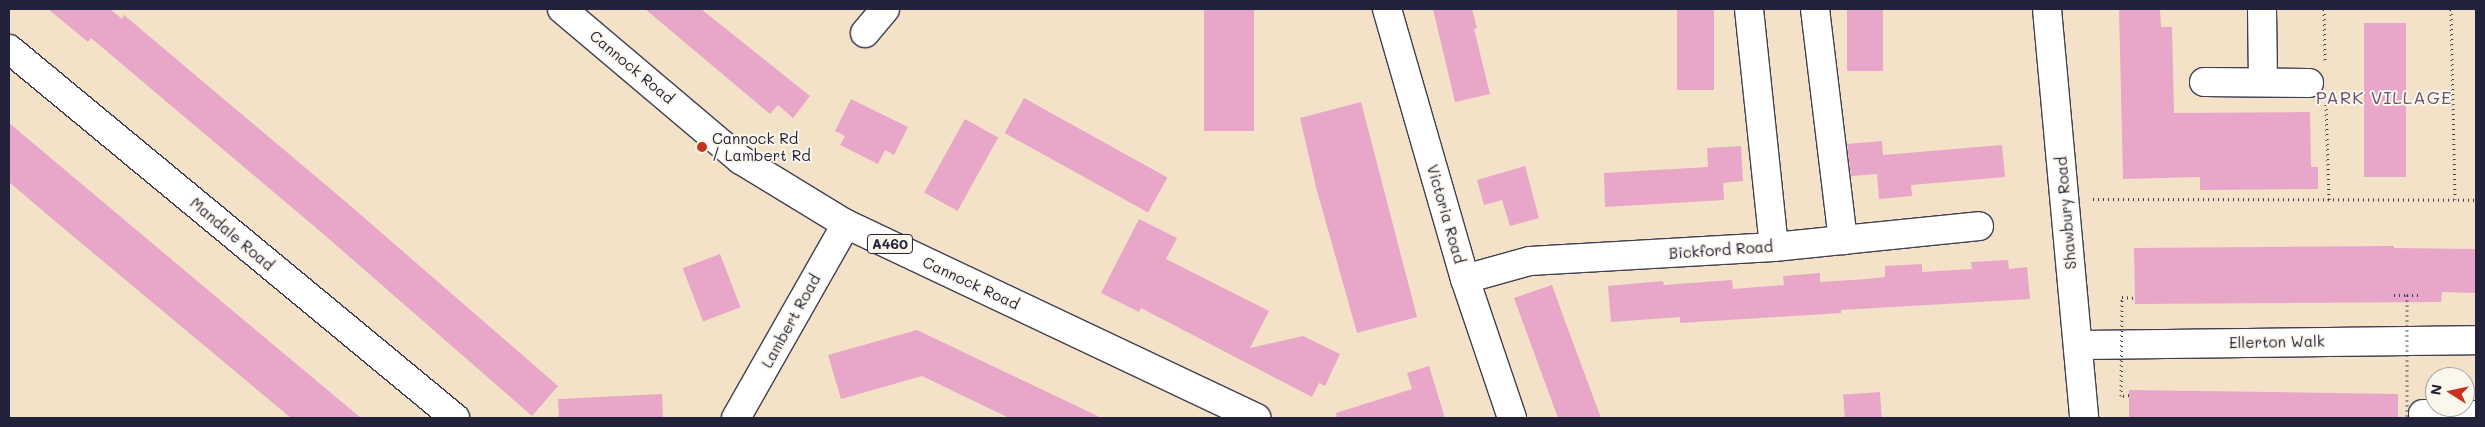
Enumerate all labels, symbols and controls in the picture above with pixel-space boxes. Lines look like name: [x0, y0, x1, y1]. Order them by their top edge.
street label: Cannock Road: [586, 27, 678, 107]
district label: PARK VILLAGE: [2314, 86, 2454, 108]
place label: Cannock Rd / Lambert Rd: [712, 129, 811, 164]
marker: Cannock Rd / Lambert Rd: [696, 141, 708, 153]
street label: Shawbury Road: [2052, 156, 2080, 270]
street label: Victoria Road: [1423, 162, 1469, 266]
street label: Mandale Road: [187, 194, 277, 274]
road number: A460: [866, 232, 914, 255]
street label: Bickford Road: [1668, 237, 1774, 263]
street label: Cannock Road: [920, 253, 1022, 313]
street label: Lambert Road: [758, 271, 824, 371]
street label: Ellerton Walk: [2229, 332, 2325, 352]
north arrow: [2425, 367, 2475, 417]
text: N: [2425, 383, 2446, 396]

